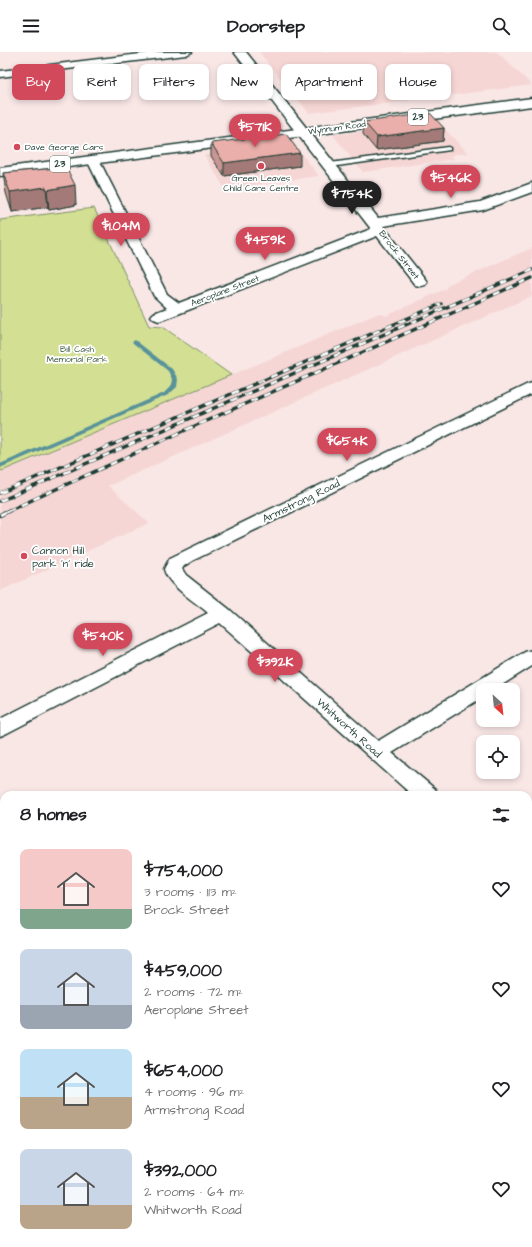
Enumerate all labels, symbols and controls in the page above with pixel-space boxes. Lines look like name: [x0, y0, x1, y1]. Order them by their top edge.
text: Doorstep: [227, 14, 305, 39]
icon: menu: [20, 15, 42, 37]
icon: search: [490, 15, 512, 37]
chip: Buy: [12, 64, 65, 100]
chip: Rent: [73, 64, 131, 100]
chip: Filters: [139, 64, 209, 100]
chip: New: [217, 64, 273, 100]
chip: Apartment: [281, 64, 377, 100]
chip: House: [385, 64, 451, 100]
road number: 23: [408, 109, 428, 125]
pin: $571K: [227, 114, 283, 148]
street label: Wynnum Road: [307, 117, 367, 138]
text: $571K: [238, 118, 272, 136]
place label: Dave George Cars: [25, 141, 104, 154]
marker: Dave George Cars: [12, 142, 22, 152]
road number: 23: [50, 156, 70, 172]
marker: Green Leaves Child Care Centre: [256, 161, 266, 171]
pin: $546K: [423, 165, 479, 199]
text: $546K: [430, 169, 472, 187]
place label: Green Leaves Child Care Centre: [223, 172, 299, 195]
pin: $754K: [324, 181, 380, 215]
text: $754K: [331, 185, 373, 203]
pin: $1.04M: [88, 213, 154, 247]
text: $1.04M: [102, 217, 140, 235]
pin: $459K: [237, 227, 293, 261]
street label: Brock Street: [376, 228, 423, 283]
text: $459K: [245, 231, 285, 249]
street label: Aeroplane Street: [189, 272, 261, 310]
park label: Bill Cash Memorial Park: [46, 343, 108, 366]
pin: $654K: [319, 428, 375, 462]
text: $654K: [326, 432, 368, 450]
street label: Armstrong Road: [260, 476, 343, 527]
place label: Cannon Hill park 'n' ride: [32, 543, 94, 571]
marker: Cannon Hill park 'n' ride: [19, 551, 29, 561]
pin: $540K: [75, 623, 131, 657]
text: $540K: [82, 627, 124, 645]
pin: $392K: [247, 649, 303, 683]
text: $392K: [257, 653, 293, 671]
north arrow: [476, 683, 520, 727]
map controls: [476, 683, 520, 779]
street label: Whitworth Road: [313, 695, 385, 761]
button: locate: [476, 735, 520, 779]
text: 8 homes: [20, 803, 87, 827]
icon: filters: [490, 804, 512, 826]
text: $754,000: [144, 859, 223, 883]
icon: home: [52, 865, 100, 913]
icon: heart: [490, 878, 512, 900]
text: 3 rooms · 113 m²: [144, 883, 237, 901]
text: Brock Street: [144, 901, 229, 919]
text: $459,000: [144, 959, 222, 983]
icon: home: [52, 965, 100, 1013]
icon: heart: [490, 978, 512, 1000]
text: 2 rooms · 72 m²: [144, 983, 243, 1001]
text: Aeroplane Street: [144, 1001, 249, 1019]
text: $654,000: [144, 1059, 223, 1083]
icon: home: [52, 1065, 100, 1113]
icon: heart: [490, 1078, 512, 1100]
text: 4 rooms · 96 m²: [144, 1083, 244, 1101]
text: Armstrong Road: [144, 1101, 244, 1119]
text: $392,000: [144, 1159, 217, 1183]
icon: home: [52, 1165, 100, 1213]
icon: heart: [490, 1178, 512, 1200]
text: 2 rooms · 64 m²: [144, 1183, 245, 1201]
text: Whitworth Road: [144, 1201, 242, 1219]

